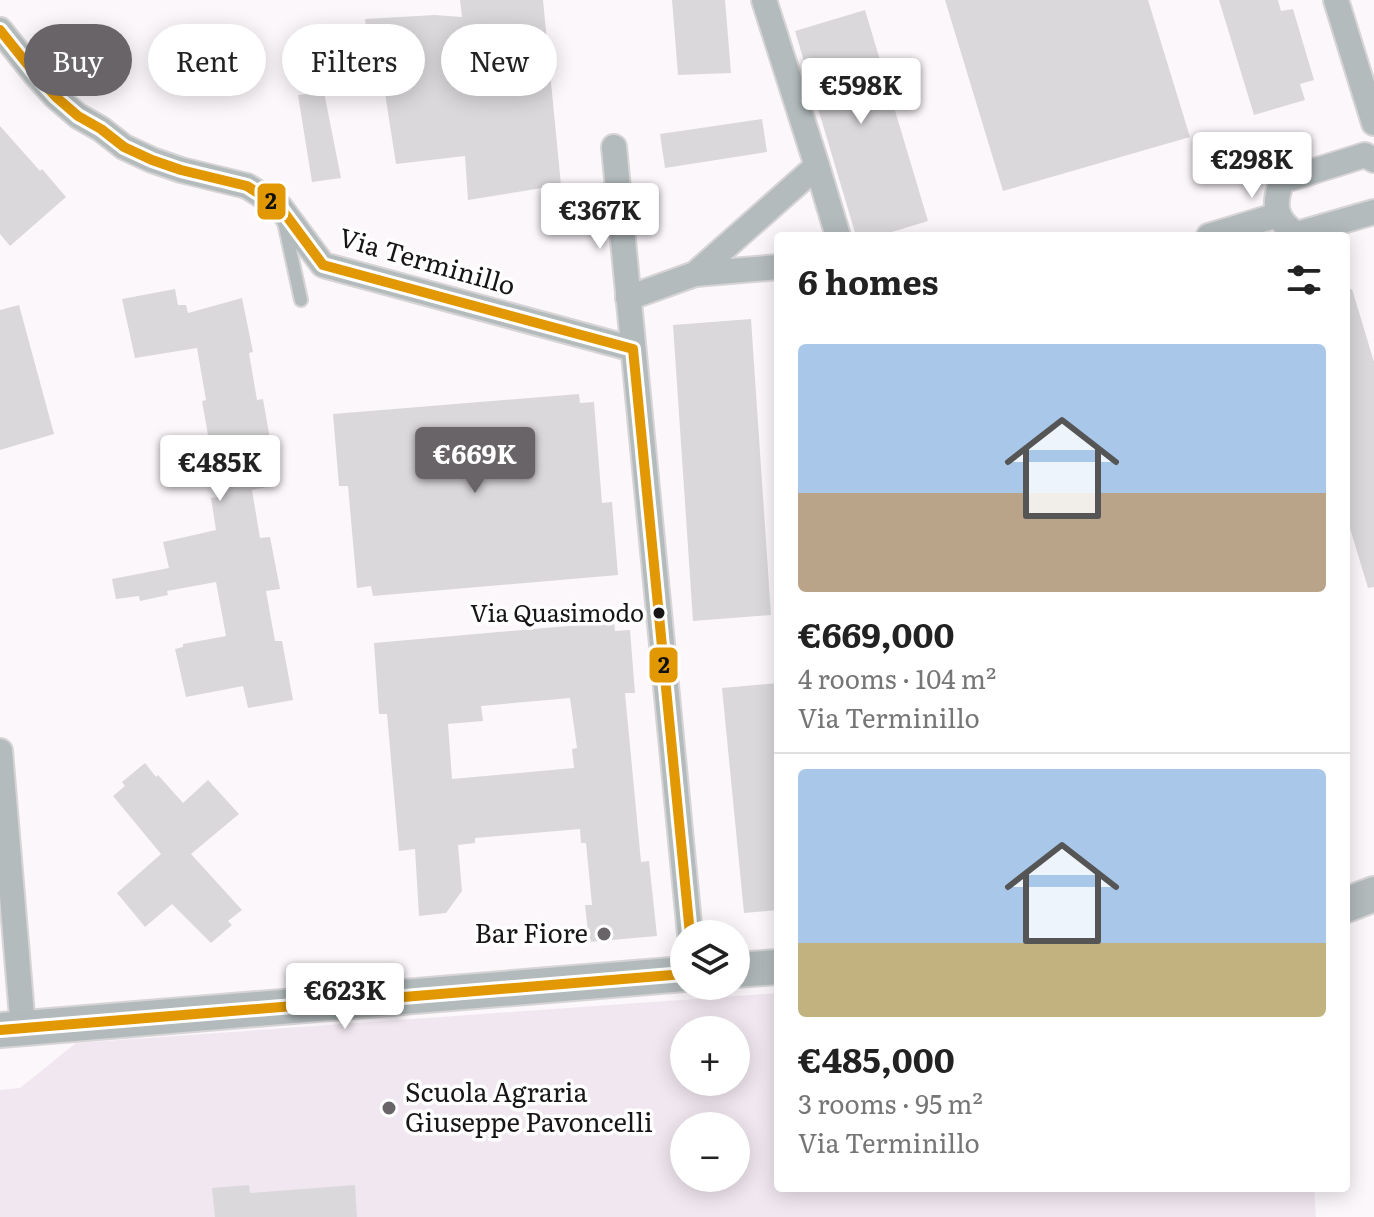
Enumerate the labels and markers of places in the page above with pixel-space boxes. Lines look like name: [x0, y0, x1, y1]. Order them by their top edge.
pin: €598K: [805, 58, 917, 126]
pin: €298K: [1196, 132, 1308, 200]
pin: €367K: [544, 183, 656, 251]
pin: €669K: [419, 427, 531, 495]
pin: €485K: [164, 435, 276, 503]
place label: Via Quasimodo: [470, 594, 644, 629]
marker: Via Quasimodo: [651, 605, 667, 621]
place label: Bar Fiore: [475, 912, 588, 951]
marker: Bar Fiore: [595, 925, 613, 943]
pin: €623K: [289, 963, 401, 1031]
place label: Scuola Agraria Giuseppe Pavoncelli: [405, 1071, 653, 1140]
marker: Scuola Agraria Giuseppe Pavoncelli: [380, 1099, 398, 1117]

